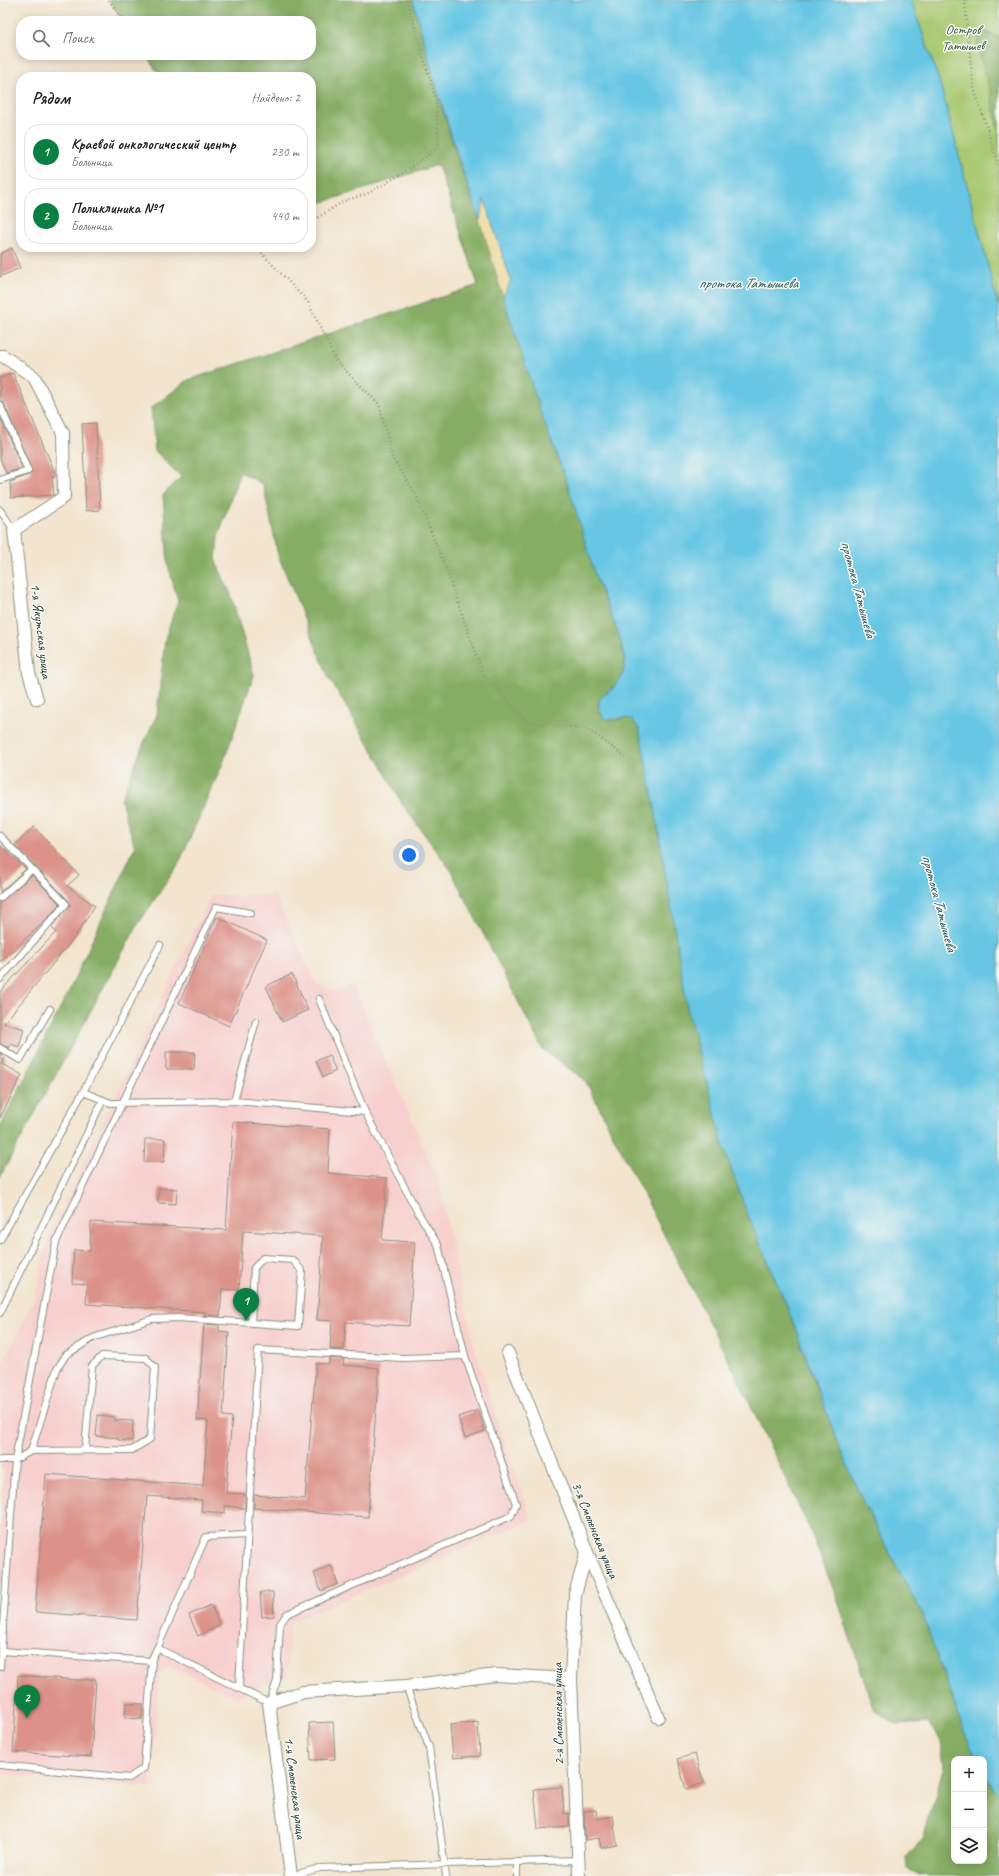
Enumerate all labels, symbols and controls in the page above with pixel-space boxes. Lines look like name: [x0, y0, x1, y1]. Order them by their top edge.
search box: [16, 16, 316, 60]
park label: Остров Татышев: [942, 21, 987, 54]
icon: search: [30, 27, 52, 49]
text: Поиск: [62, 29, 94, 48]
text: Рядом: [32, 88, 70, 109]
text: Найдено: 2: [252, 90, 300, 106]
text: Краевой онкологический центр: [71, 135, 235, 154]
text: 1: [43, 144, 49, 160]
text: 230 m: [271, 144, 299, 160]
text: Больница: [71, 154, 112, 170]
text: Поликлиника №1: [71, 199, 163, 218]
text: 2: [43, 208, 49, 224]
text: 440 m: [271, 208, 299, 224]
text: Больница: [71, 218, 112, 234]
water label: протока Татышева: [698, 274, 800, 293]
water label: протока Татышева: [836, 539, 881, 641]
street label: 1-я Якутская улица: [27, 582, 55, 680]
your location: [399, 845, 419, 865]
water label: протока Татышева: [917, 853, 962, 955]
pin: 1: [233, 1288, 259, 1321]
street label: 3-я Смоленская улица: [568, 1479, 623, 1582]
street label: 2-я Смоленская улица: [549, 1661, 567, 1765]
pin: 2: [14, 1685, 40, 1718]
street label: 1-я Смоленская улица: [280, 1736, 310, 1841]
map controls: [951, 1756, 987, 1864]
button: +: [951, 1756, 987, 1792]
button: −: [951, 1792, 987, 1828]
button: layers: [951, 1828, 987, 1864]

